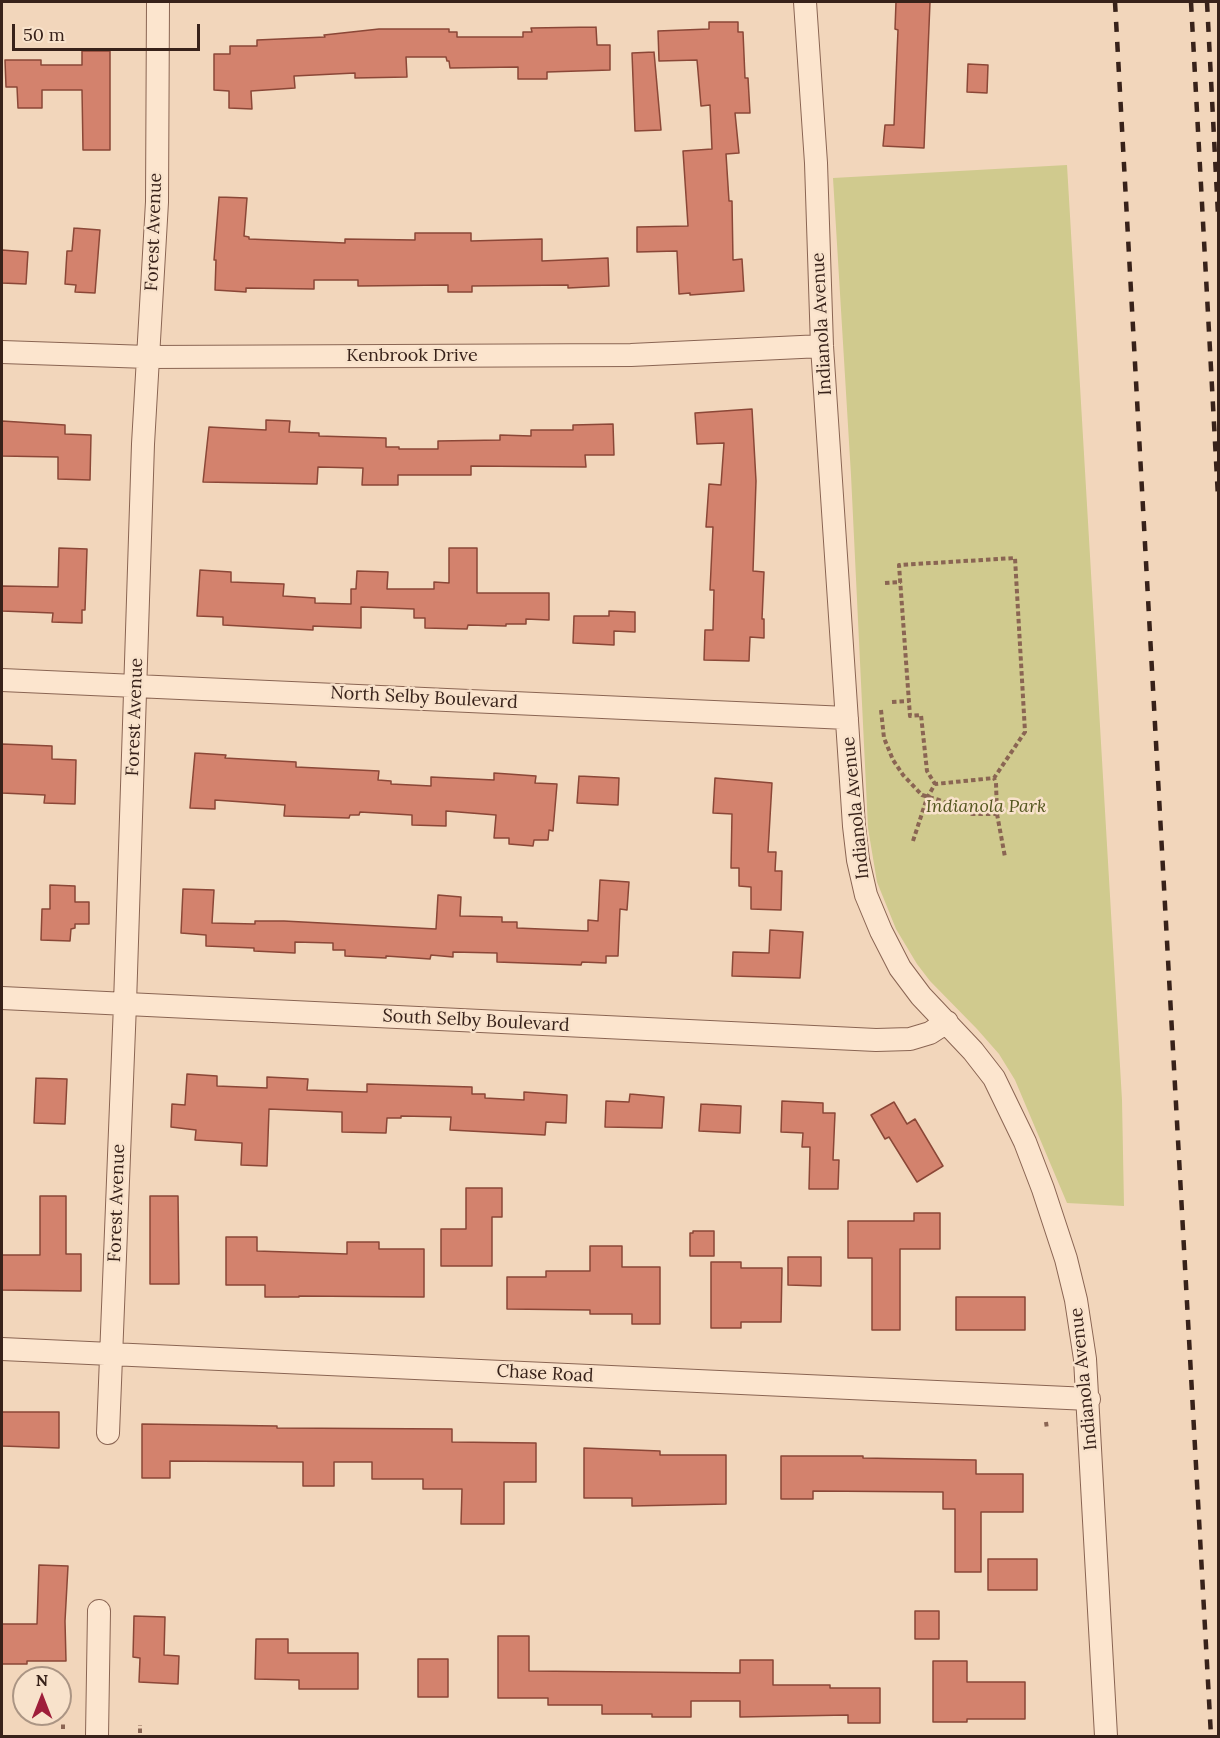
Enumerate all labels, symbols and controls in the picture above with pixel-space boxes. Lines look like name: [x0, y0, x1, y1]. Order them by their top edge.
scale bar: [15, 12, 202, 50]
text: 50 m: [23, 23, 65, 46]
street label: Forest Avenue: [141, 172, 167, 292]
street label: Indianola Avenue: [807, 252, 837, 396]
street label: Kenbrook Drive: [346, 345, 478, 367]
street label: Forest Avenue: [122, 657, 148, 777]
street label: North Selby Boulevard: [330, 682, 518, 714]
street label: Indianola Avenue: [838, 736, 874, 880]
park label: Indianola Park: [926, 796, 1046, 818]
street label: South Selby Boulevard: [382, 1005, 570, 1037]
street label: Forest Avenue: [104, 1143, 130, 1263]
street label: Indianola Avenue: [1066, 1307, 1102, 1451]
street label: Chase Road: [496, 1361, 594, 1387]
north arrow: [12, 1666, 72, 1726]
text: N: [36, 1670, 48, 1690]

